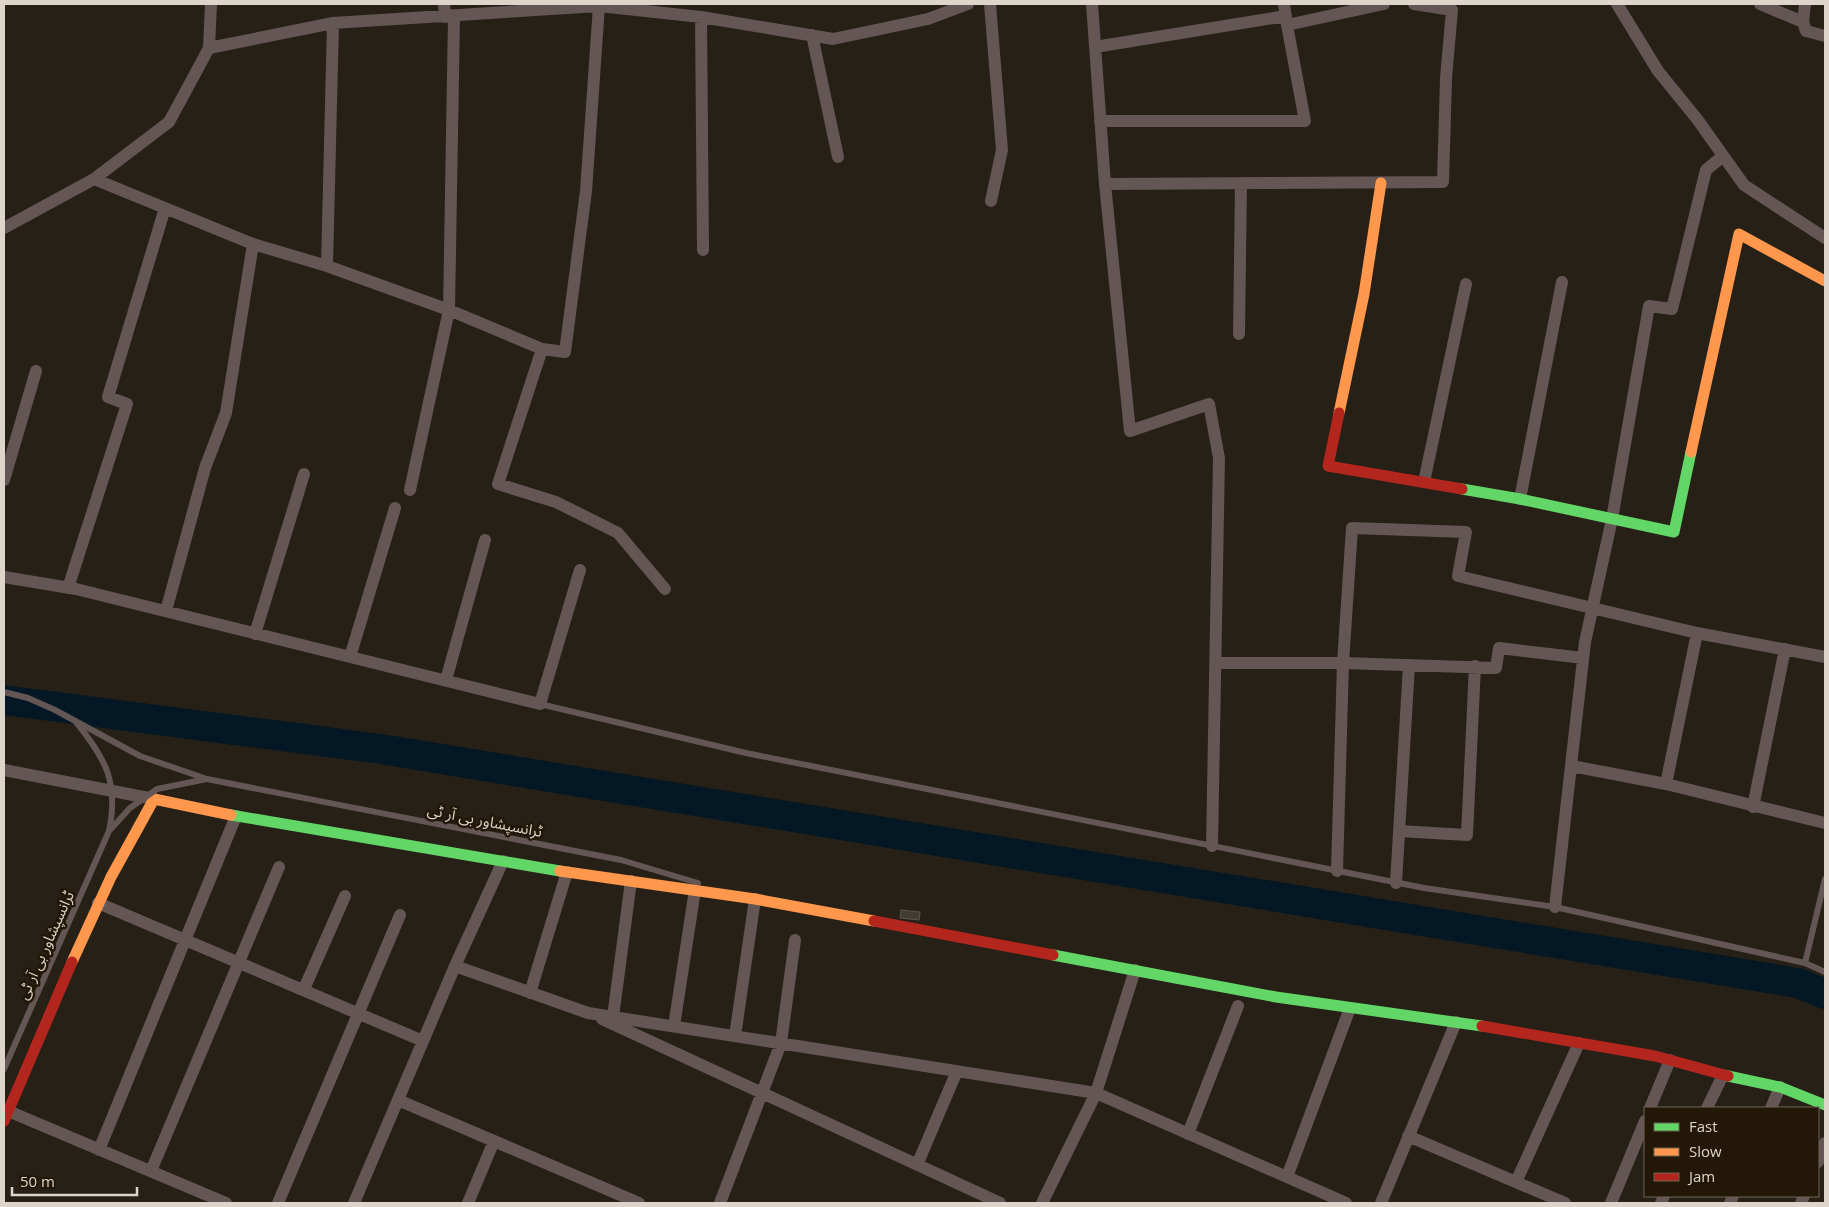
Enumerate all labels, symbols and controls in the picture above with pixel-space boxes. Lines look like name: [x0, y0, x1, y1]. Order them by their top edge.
street label: ٹرانسپشاور بی آر ٹی: [426, 799, 545, 842]
street label: ٹرانسپشاور بی آر ٹی: [12, 887, 79, 1003]
legend: [1644, 1107, 1819, 1197]
text: Fast: [1689, 1116, 1718, 1136]
text: Slow: [1689, 1141, 1722, 1161]
scale bar: [12, 1164, 138, 1196]
text: Jam: [1687, 1166, 1715, 1186]
text: 50 m: [20, 1171, 55, 1191]

